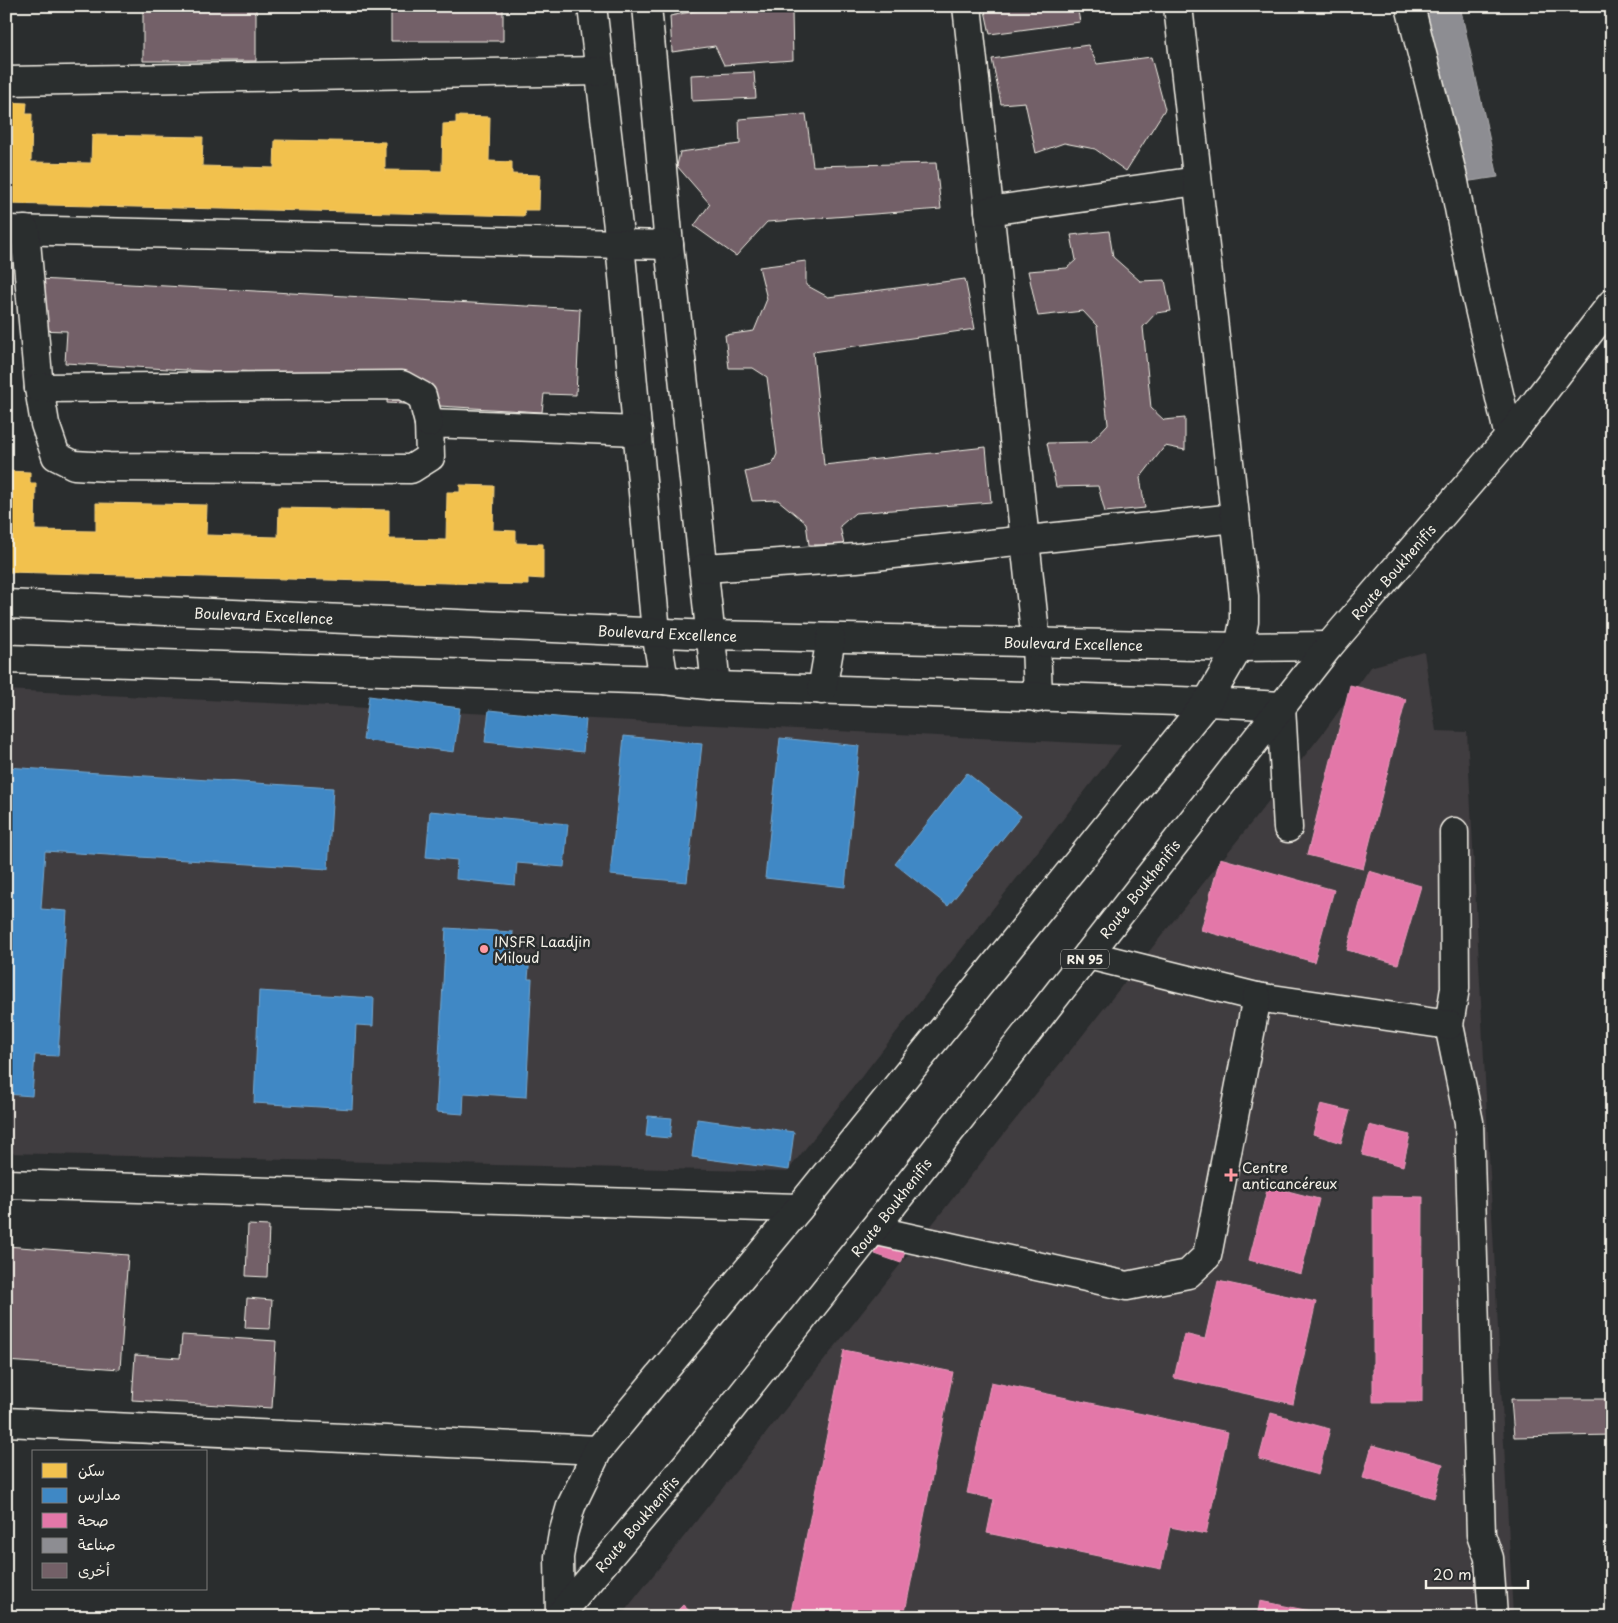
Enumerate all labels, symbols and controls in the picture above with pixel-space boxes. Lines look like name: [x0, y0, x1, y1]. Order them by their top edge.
street label: Route Boukhenifis: [1346, 519, 1440, 624]
street label: Boulevard Excellence: [194, 602, 334, 629]
street label: Boulevard Excellence: [597, 620, 738, 646]
street label: Boulevard Excellence: [1003, 631, 1144, 655]
street label: Route Boukhenifis: [1094, 835, 1185, 943]
place label: INSFR Laadjin Miloud: [494, 931, 591, 968]
marker: INSFR Laadjin Miloud: [478, 943, 490, 955]
road number: RN 95: [1061, 950, 1109, 969]
street label: Route Boukhenifis: [845, 1153, 936, 1261]
place label: Centre anticancéreux: [1242, 1157, 1337, 1194]
marker: Centre anticancéreux: [1224, 1168, 1238, 1182]
legend: [32, 1450, 208, 1590]
text: سكن: [78, 1458, 105, 1481]
street label: Route Boukhenifis: [590, 1471, 684, 1577]
text: مدارس: [78, 1482, 121, 1505]
text: صحة: [78, 1508, 109, 1531]
text: صناعة: [78, 1532, 116, 1555]
text: أخرى: [78, 1558, 110, 1581]
scale bar: [1426, 1558, 1528, 1590]
text: 20 m: [1433, 1562, 1472, 1585]

